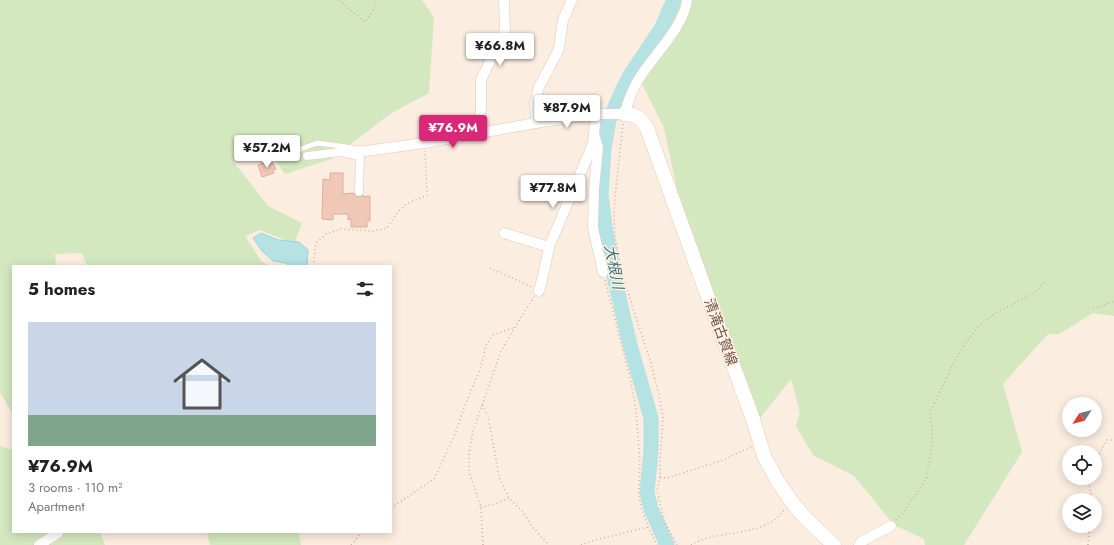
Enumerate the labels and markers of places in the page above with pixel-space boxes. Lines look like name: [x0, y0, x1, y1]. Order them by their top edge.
pin: ¥66.8M: [467, 33, 533, 67]
pin: ¥87.9M: [534, 95, 600, 129]
pin: ¥76.9M: [420, 115, 486, 149]
pin: ¥57.2M: [234, 135, 300, 169]
pin: ¥77.8M: [520, 175, 586, 209]

